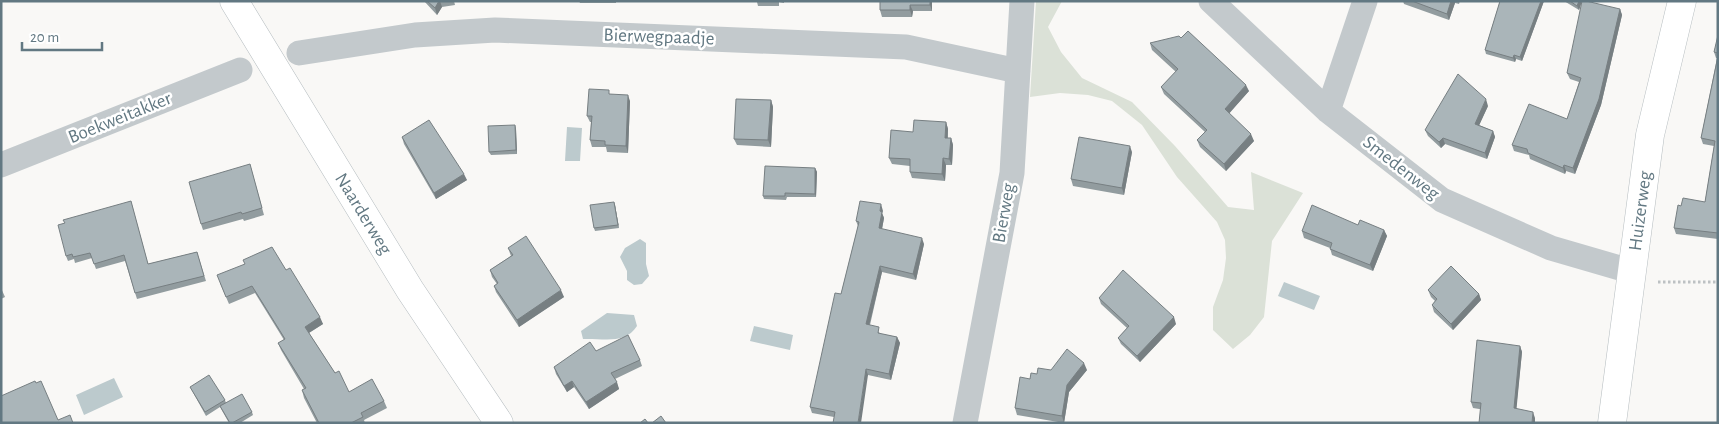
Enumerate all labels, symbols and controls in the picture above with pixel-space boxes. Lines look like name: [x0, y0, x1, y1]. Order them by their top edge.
scale bar: [22, 20, 102, 52]
street label: Bierwegpaadje: [603, 26, 715, 48]
text: 20 m: [30, 30, 59, 45]
street label: Boekweitakker: [66, 89, 174, 147]
street label: Smedenweg: [1359, 132, 1443, 204]
street label: Huizerweg: [1625, 169, 1655, 252]
street label: Naarderweg: [332, 170, 396, 258]
street label: Bierweg: [989, 181, 1019, 244]

